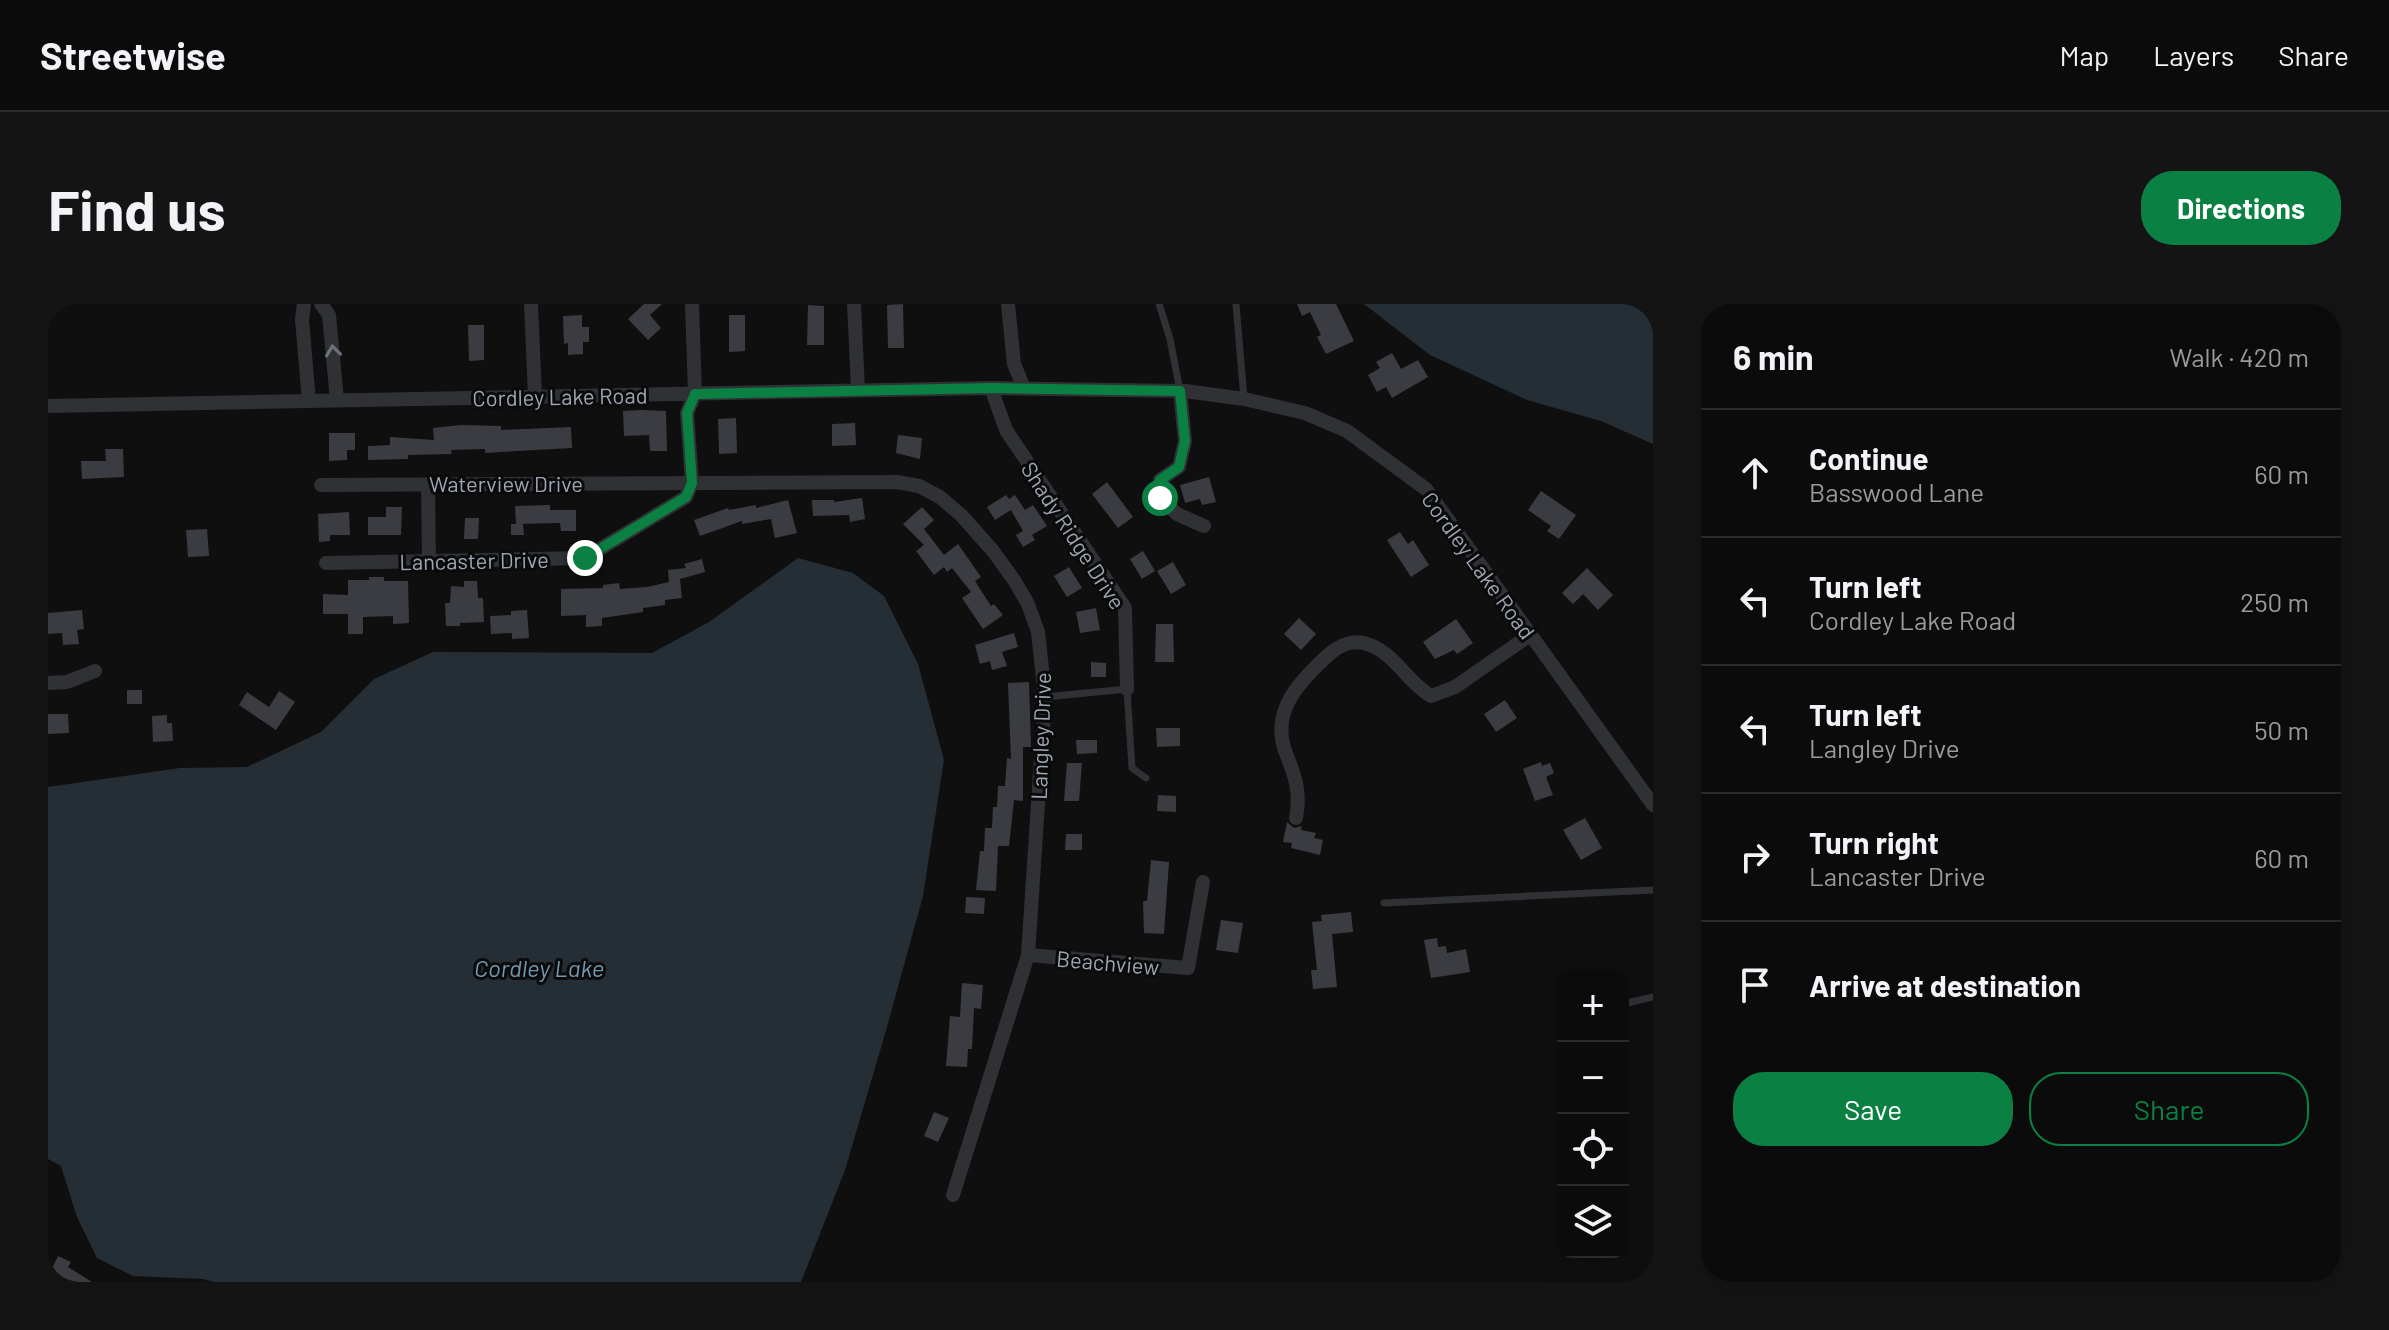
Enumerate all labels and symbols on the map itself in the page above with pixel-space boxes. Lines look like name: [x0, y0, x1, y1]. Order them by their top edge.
one-way arrow: [325, 344, 342, 357]
street label: Cordley Lake Road: [472, 381, 648, 411]
street label: Shady Ridge Drive: [1017, 456, 1131, 614]
street label: Waterview Drive: [429, 470, 583, 496]
route start: [1142, 480, 1178, 516]
street label: Cordley Lake Road: [1417, 486, 1541, 644]
route end: [567, 540, 603, 576]
street label: Lancaster Drive: [399, 546, 549, 574]
street label: Langley Drive: [1025, 672, 1055, 800]
street label: Beachview: [1056, 945, 1161, 979]
water label: Cordley Lake: [474, 953, 604, 982]

